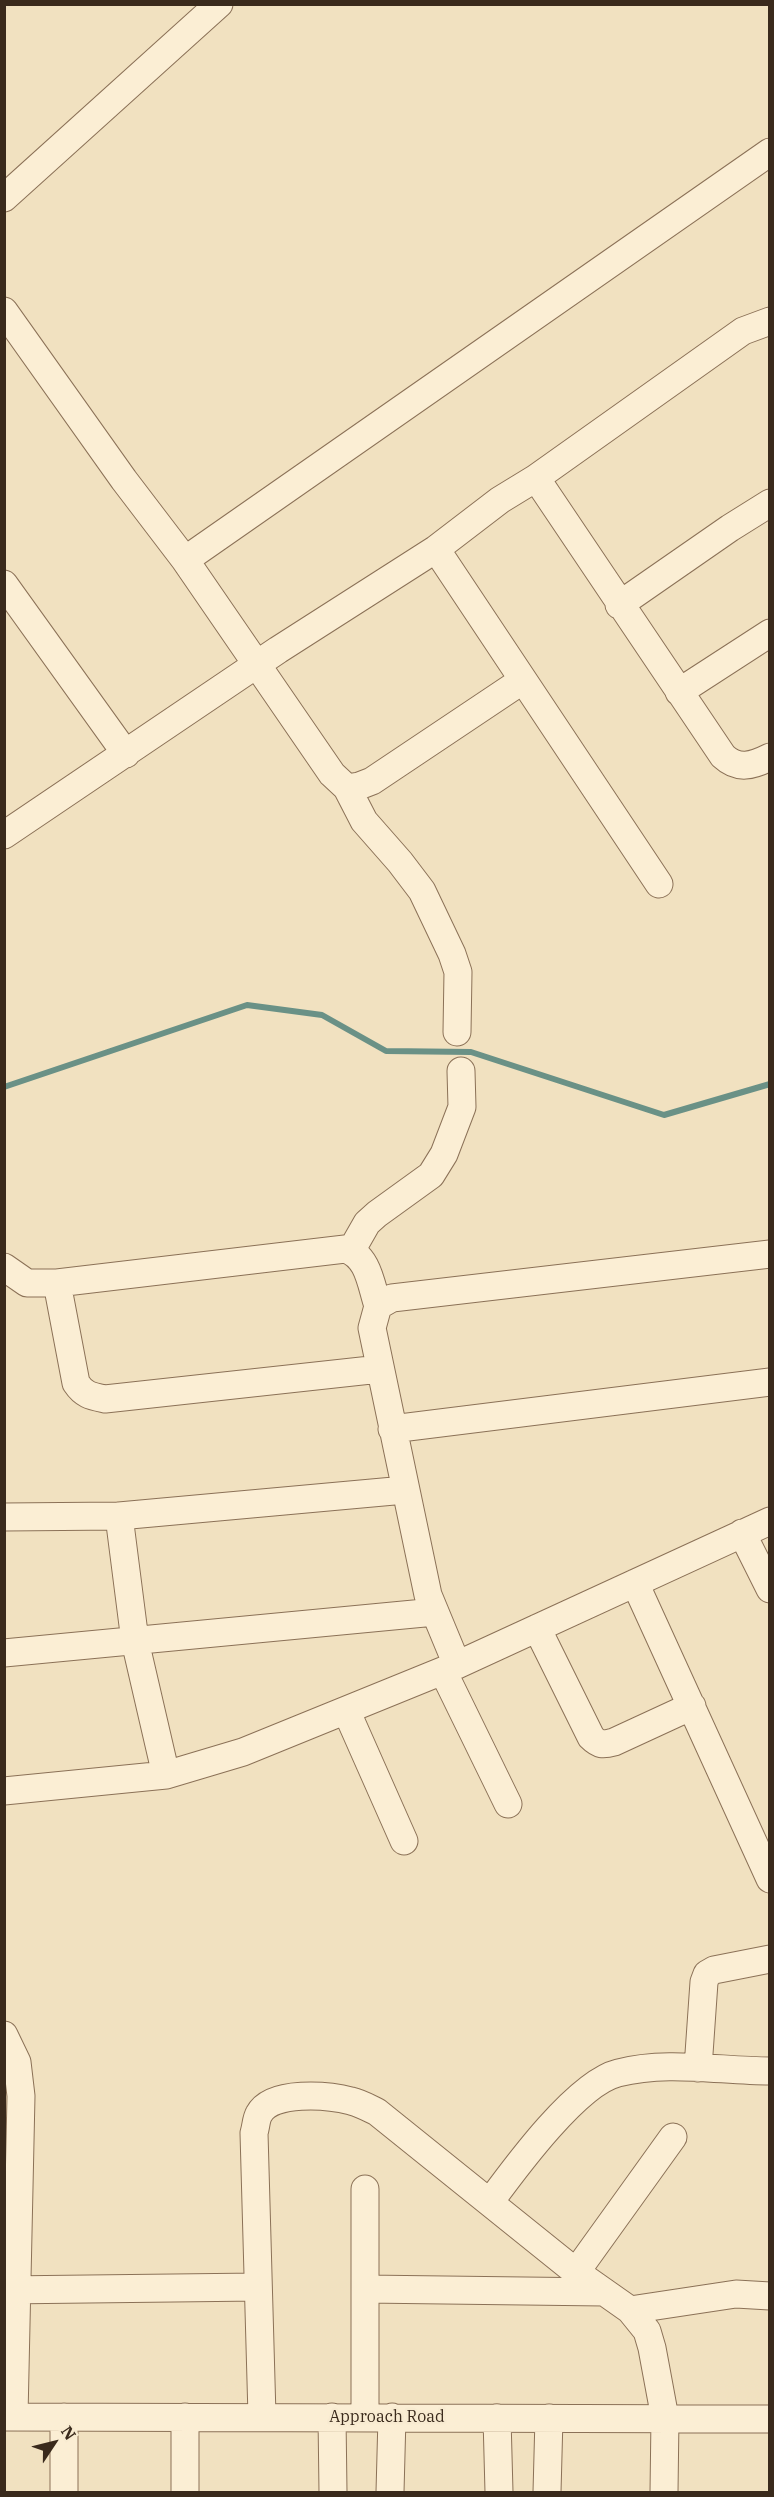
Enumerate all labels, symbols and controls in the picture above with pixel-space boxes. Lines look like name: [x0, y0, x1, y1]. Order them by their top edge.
street label: Approach Road: [329, 2407, 445, 2427]
north arrow: [24, 2413, 84, 2473]
text: N: [57, 2422, 81, 2444]

